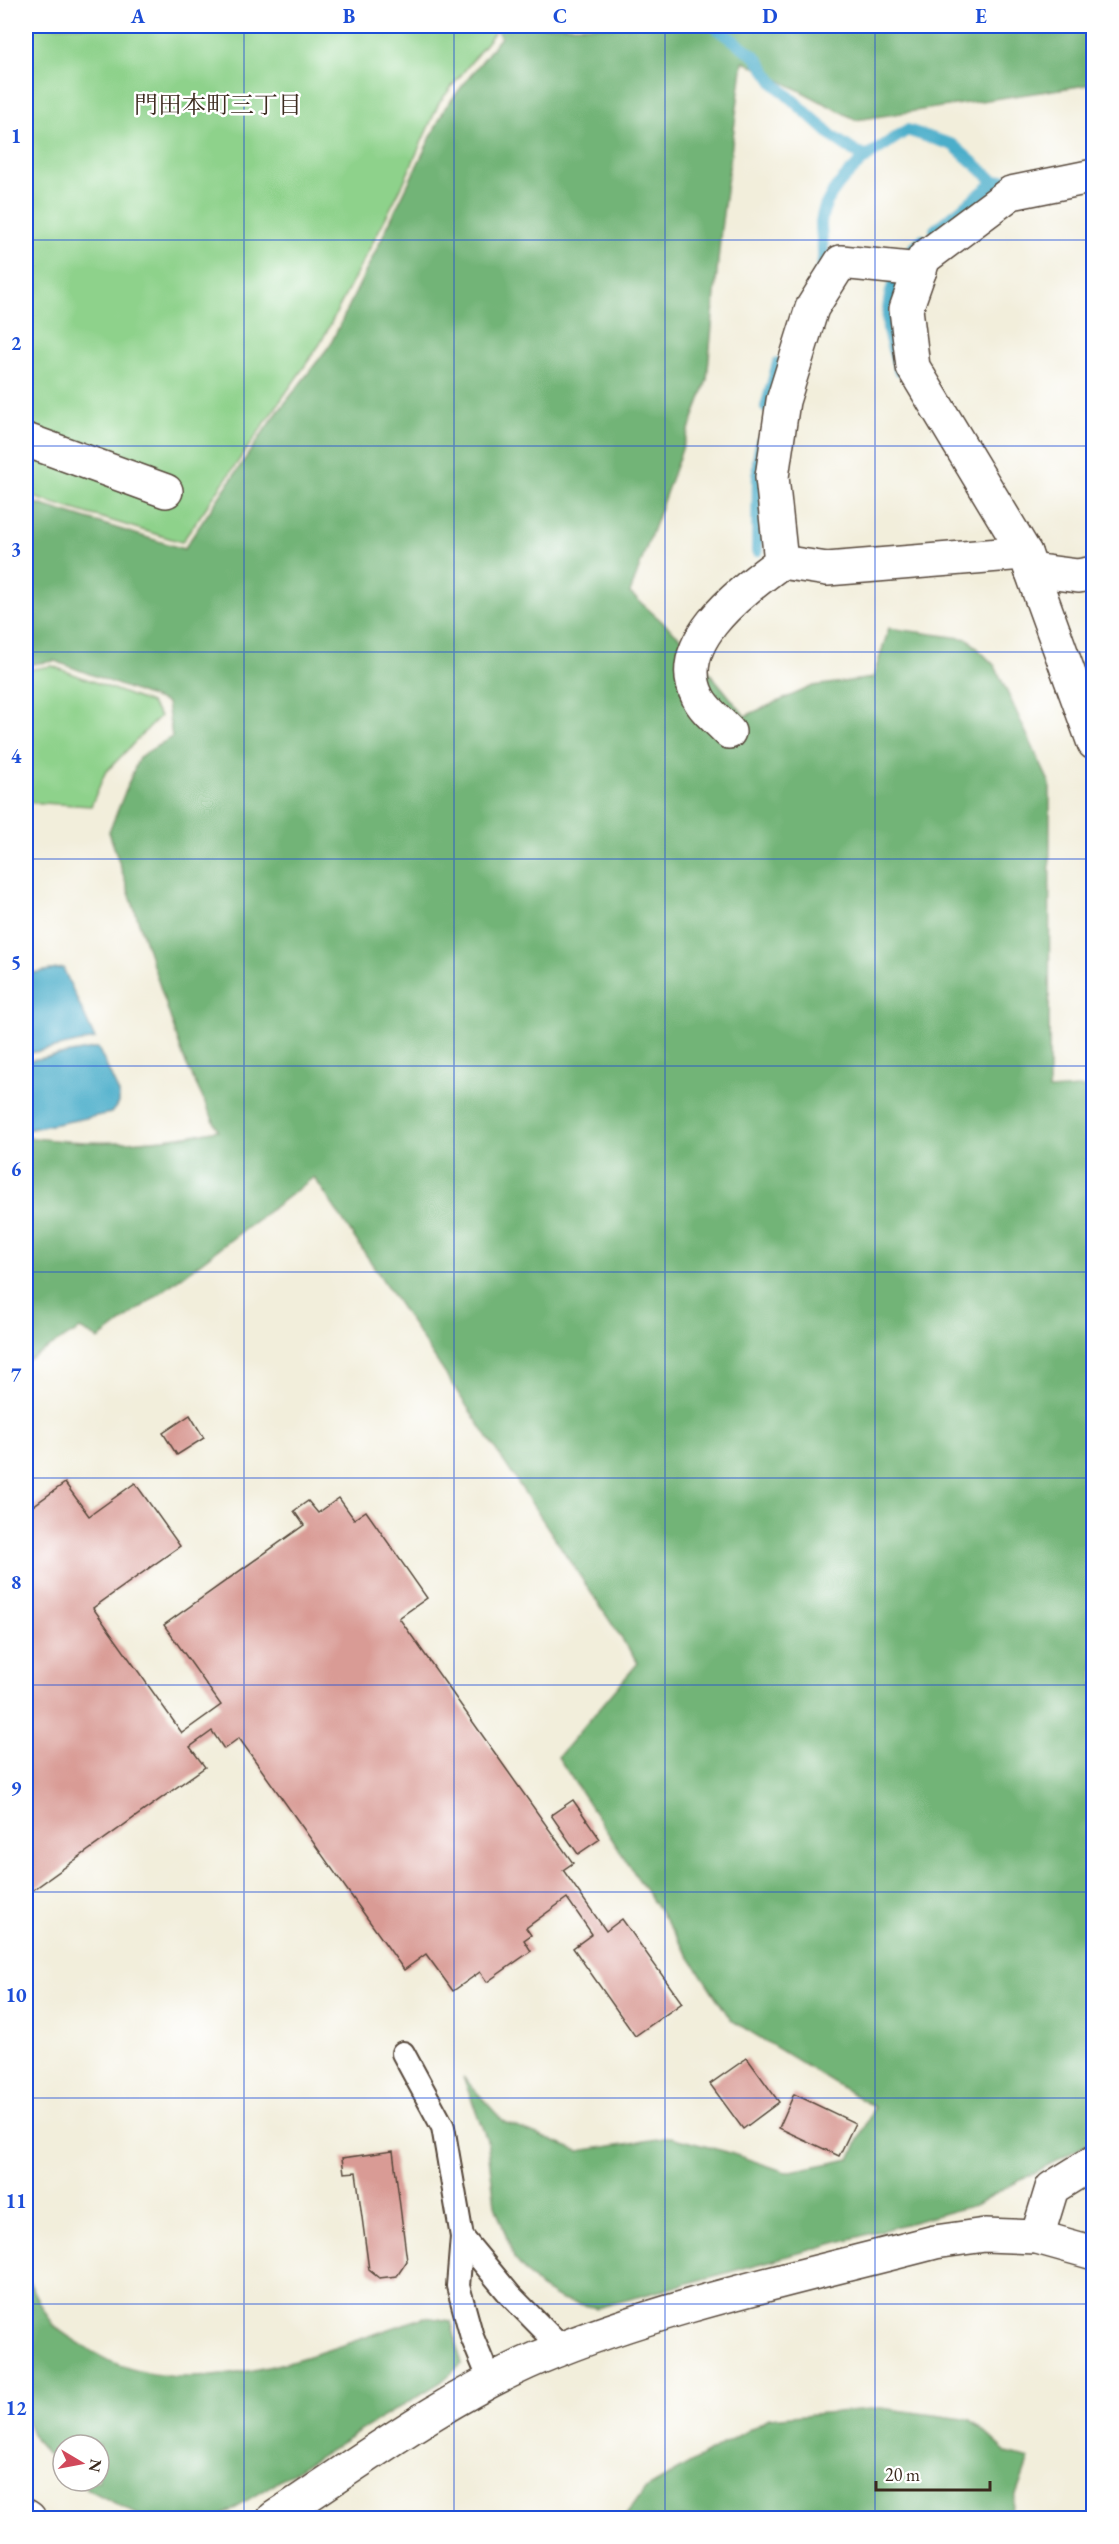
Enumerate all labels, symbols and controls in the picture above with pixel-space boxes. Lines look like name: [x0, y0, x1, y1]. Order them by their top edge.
text: A: [130, 3, 146, 29]
text: B: [343, 3, 355, 29]
text: C: [553, 3, 567, 29]
text: D: [762, 3, 778, 29]
text: E: [975, 3, 987, 29]
district label: 門田本町三丁目: [134, 89, 302, 120]
text: 1: [11, 123, 21, 149]
text: 2: [11, 330, 22, 356]
text: 3: [11, 536, 21, 562]
text: 4: [11, 743, 22, 769]
text: 5: [11, 949, 21, 975]
text: 6: [11, 1156, 22, 1182]
text: 7: [11, 1362, 22, 1388]
text: 8: [11, 1569, 21, 1595]
text: 9: [11, 1775, 22, 1801]
text: 10: [5, 1982, 27, 2008]
text: 11: [5, 2188, 27, 2214]
text: 12: [5, 2395, 27, 2421]
north arrow: [51, 2433, 111, 2493]
scale bar: [876, 2454, 990, 2492]
text: N: [84, 2457, 107, 2474]
text: 20 m: [885, 2463, 920, 2486]

